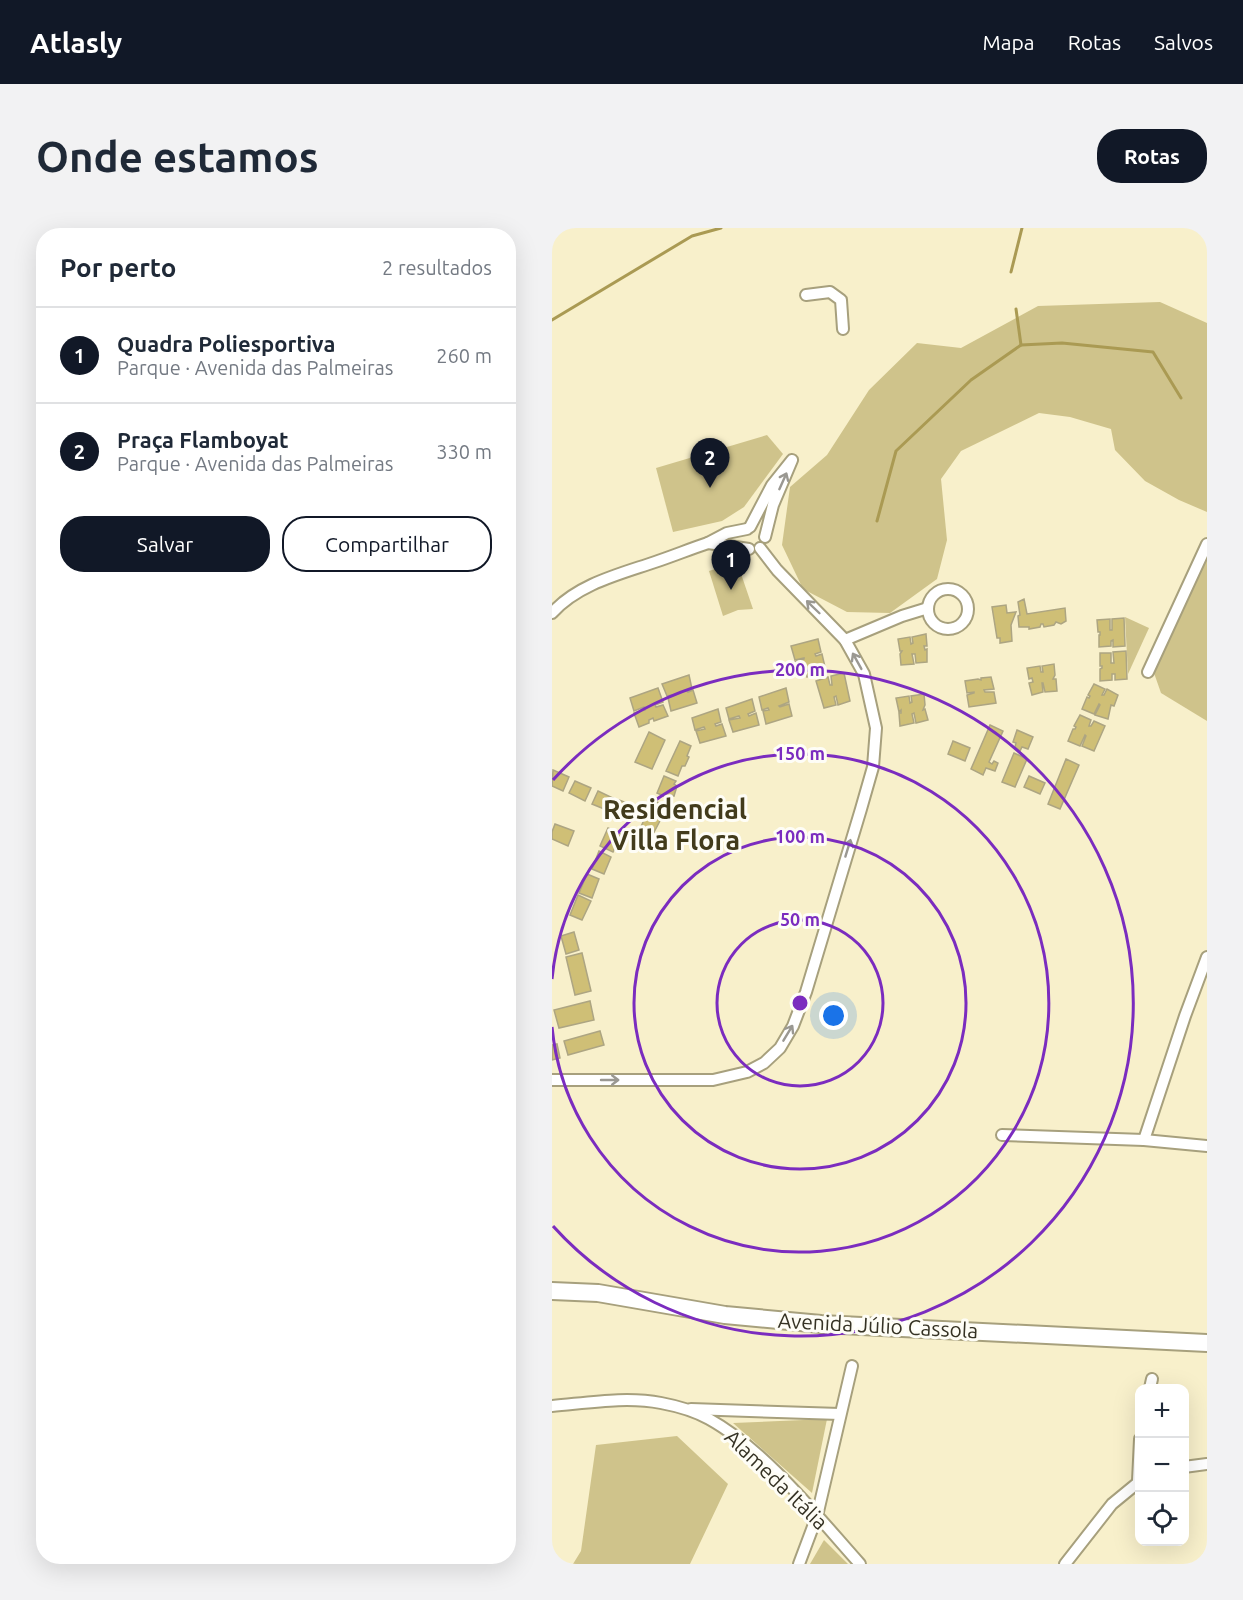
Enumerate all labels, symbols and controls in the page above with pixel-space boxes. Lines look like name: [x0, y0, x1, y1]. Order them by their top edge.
text: Atlasly: [30, 27, 122, 58]
text: Mapa: [983, 30, 1035, 54]
text: Rotas: [1068, 30, 1121, 54]
text: Salvos: [1154, 30, 1213, 54]
button: Rotas: [1097, 129, 1207, 183]
text: Onde estamos: [36, 133, 319, 180]
text: Por perto: [60, 253, 176, 282]
text: 2 resultados: [382, 256, 492, 279]
text: Quadra Poliesportiva: [117, 331, 335, 356]
text: 1: [74, 344, 85, 367]
text: 260 m: [436, 344, 492, 367]
text: Parque · Avenida das Palmeiras: [117, 356, 393, 379]
text: Praça Flamboyat: [117, 427, 289, 452]
pin: 2: [690, 438, 730, 488]
text: 2: [74, 440, 85, 463]
text: 330 m: [436, 440, 492, 463]
text: Parque · Avenida das Palmeiras: [117, 452, 393, 475]
one-way arrow: [778, 472, 789, 490]
button: Salvar: [60, 516, 270, 572]
button: Compartilhar: [282, 516, 492, 572]
pin: 1: [712, 540, 750, 590]
one-way arrow: [806, 600, 821, 615]
one-way arrow: [851, 652, 862, 670]
text: 200 m: [775, 659, 825, 679]
text: 150 m: [775, 743, 825, 763]
district label: Residencial Villa Flora: [603, 794, 747, 855]
text: 100 m: [775, 826, 825, 846]
one-way arrow: [843, 839, 854, 858]
text: 50 m: [780, 909, 820, 929]
centre of rings: [790, 993, 810, 1013]
your location: [819, 1001, 848, 1030]
one-way arrow: [782, 1025, 795, 1042]
one-way arrow: [600, 1074, 620, 1086]
street label: Avenida Júlio Cassola: [777, 1308, 979, 1342]
map controls: [1135, 1384, 1189, 1546]
button: +: [1135, 1384, 1189, 1438]
street label: Alameda Itália: [720, 1424, 833, 1534]
button: −: [1135, 1438, 1189, 1492]
button: locate: [1135, 1492, 1189, 1546]

